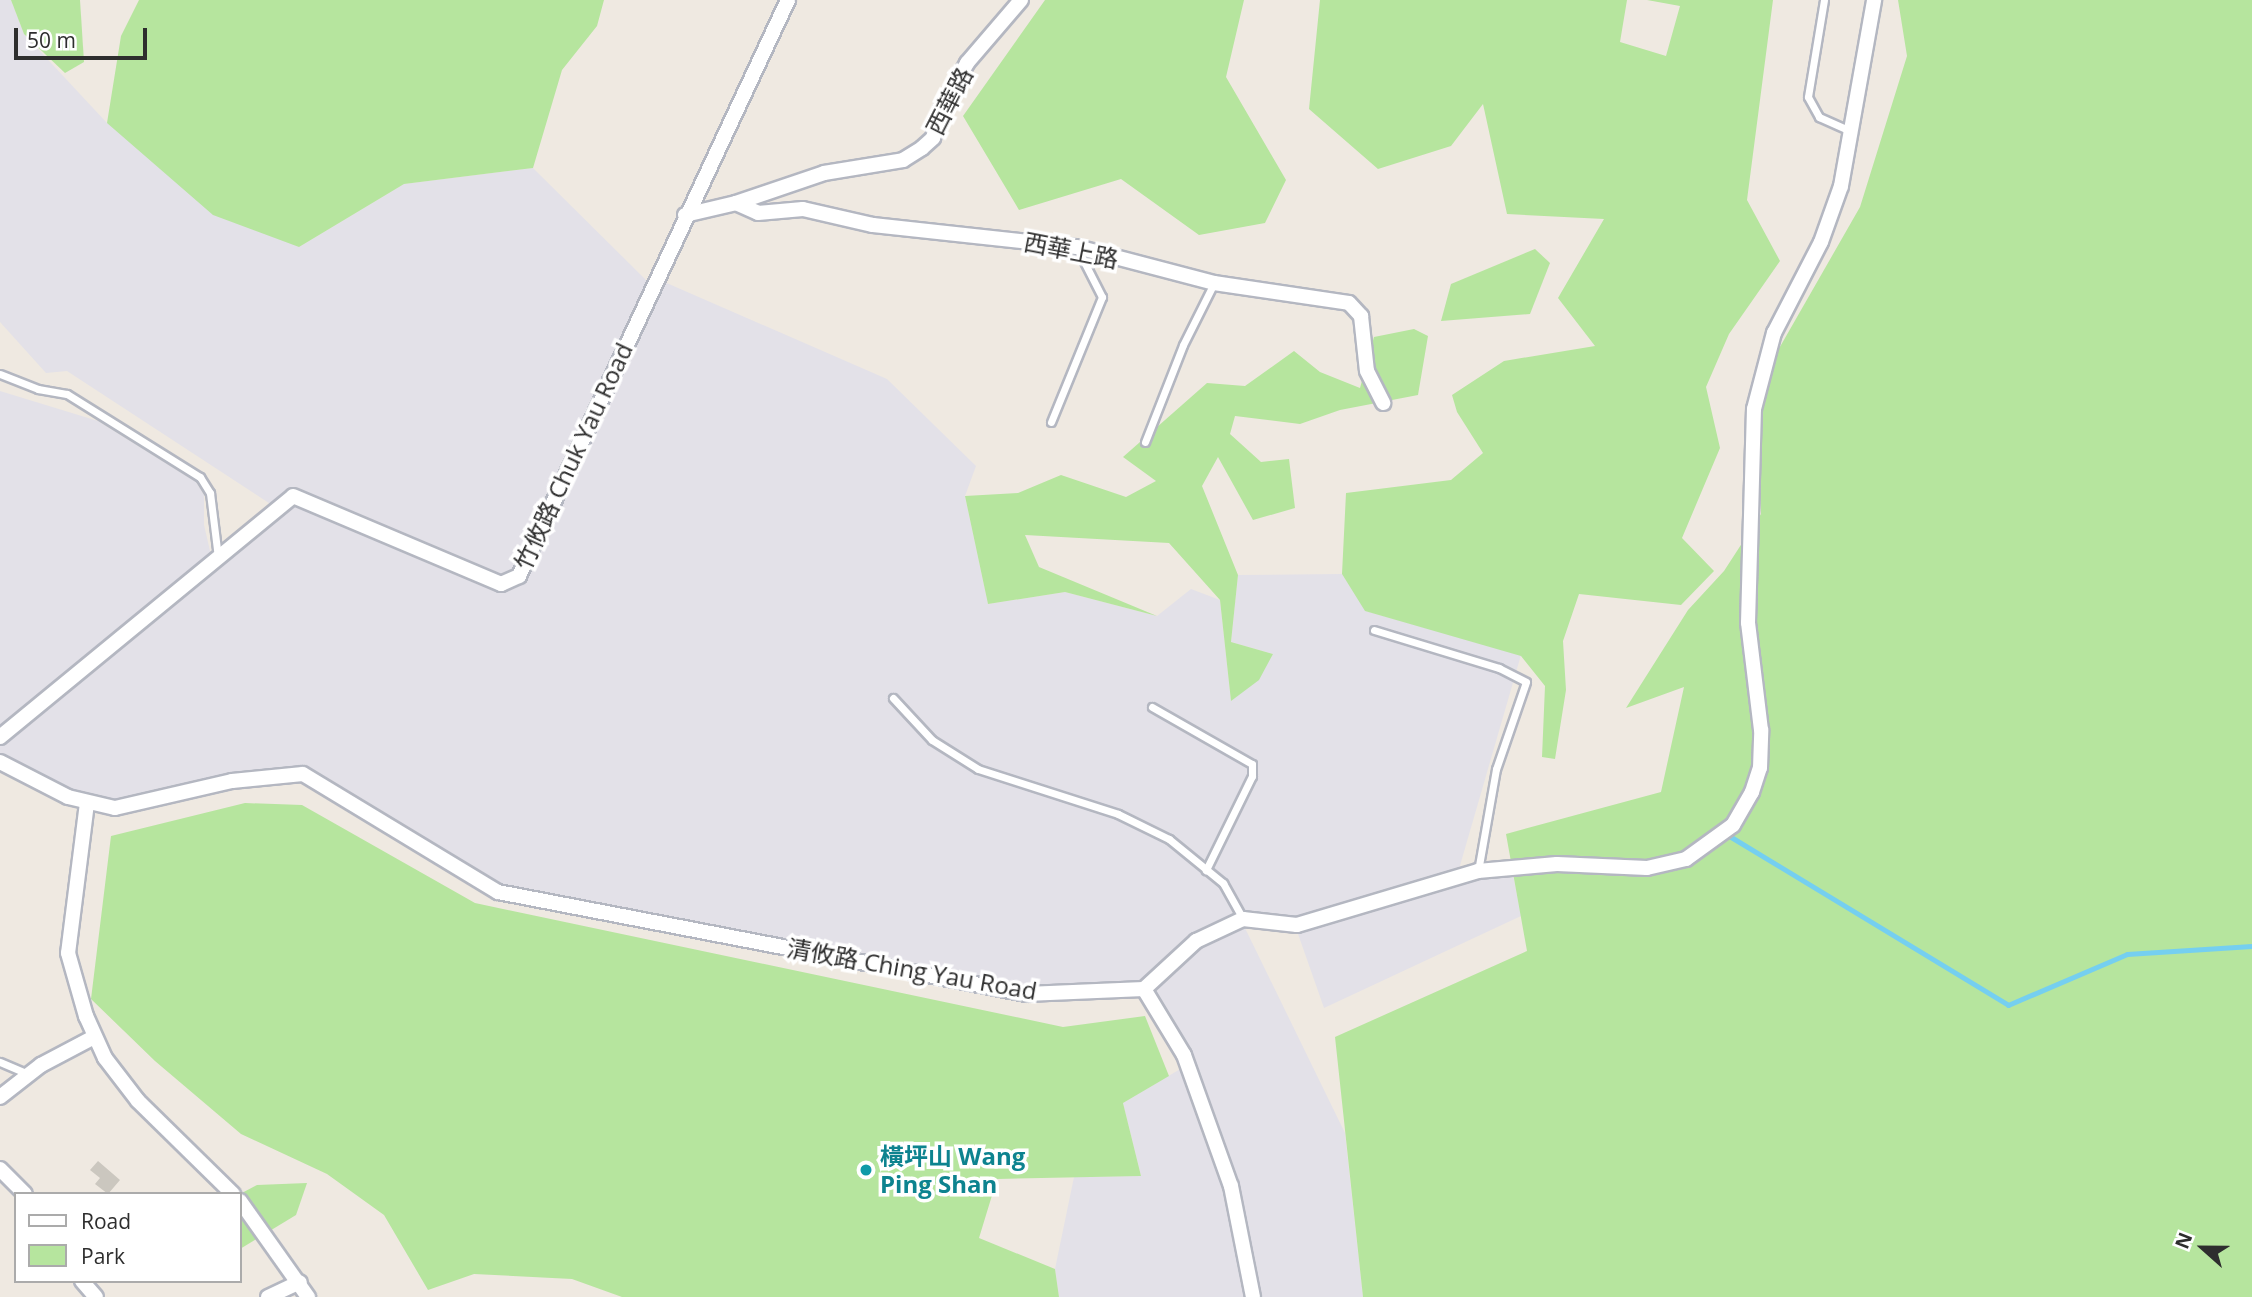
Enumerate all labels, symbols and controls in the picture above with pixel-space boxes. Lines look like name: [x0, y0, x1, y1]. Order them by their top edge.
scale bar: [18, 14, 150, 58]
text: 50 m: [27, 26, 76, 54]
street label: 西華路: [920, 62, 978, 140]
street label: 西華上路: [1021, 227, 1121, 273]
street label: 竹攸路 Chuk Yau Road: [508, 338, 638, 574]
street label: 清攸路 Ching Yau Road: [785, 933, 1039, 1005]
place label: 橫坪山 Wang Ping Shan: [880, 1142, 1025, 1198]
marker: 橫坪山 Wang Ping Shan: [858, 1162, 874, 1178]
legend: [14, 1192, 242, 1283]
text: Road: [81, 1207, 131, 1235]
north arrow: [2168, 1213, 2238, 1283]
text: N: [2168, 1229, 2198, 1252]
text: Park: [81, 1242, 125, 1270]

